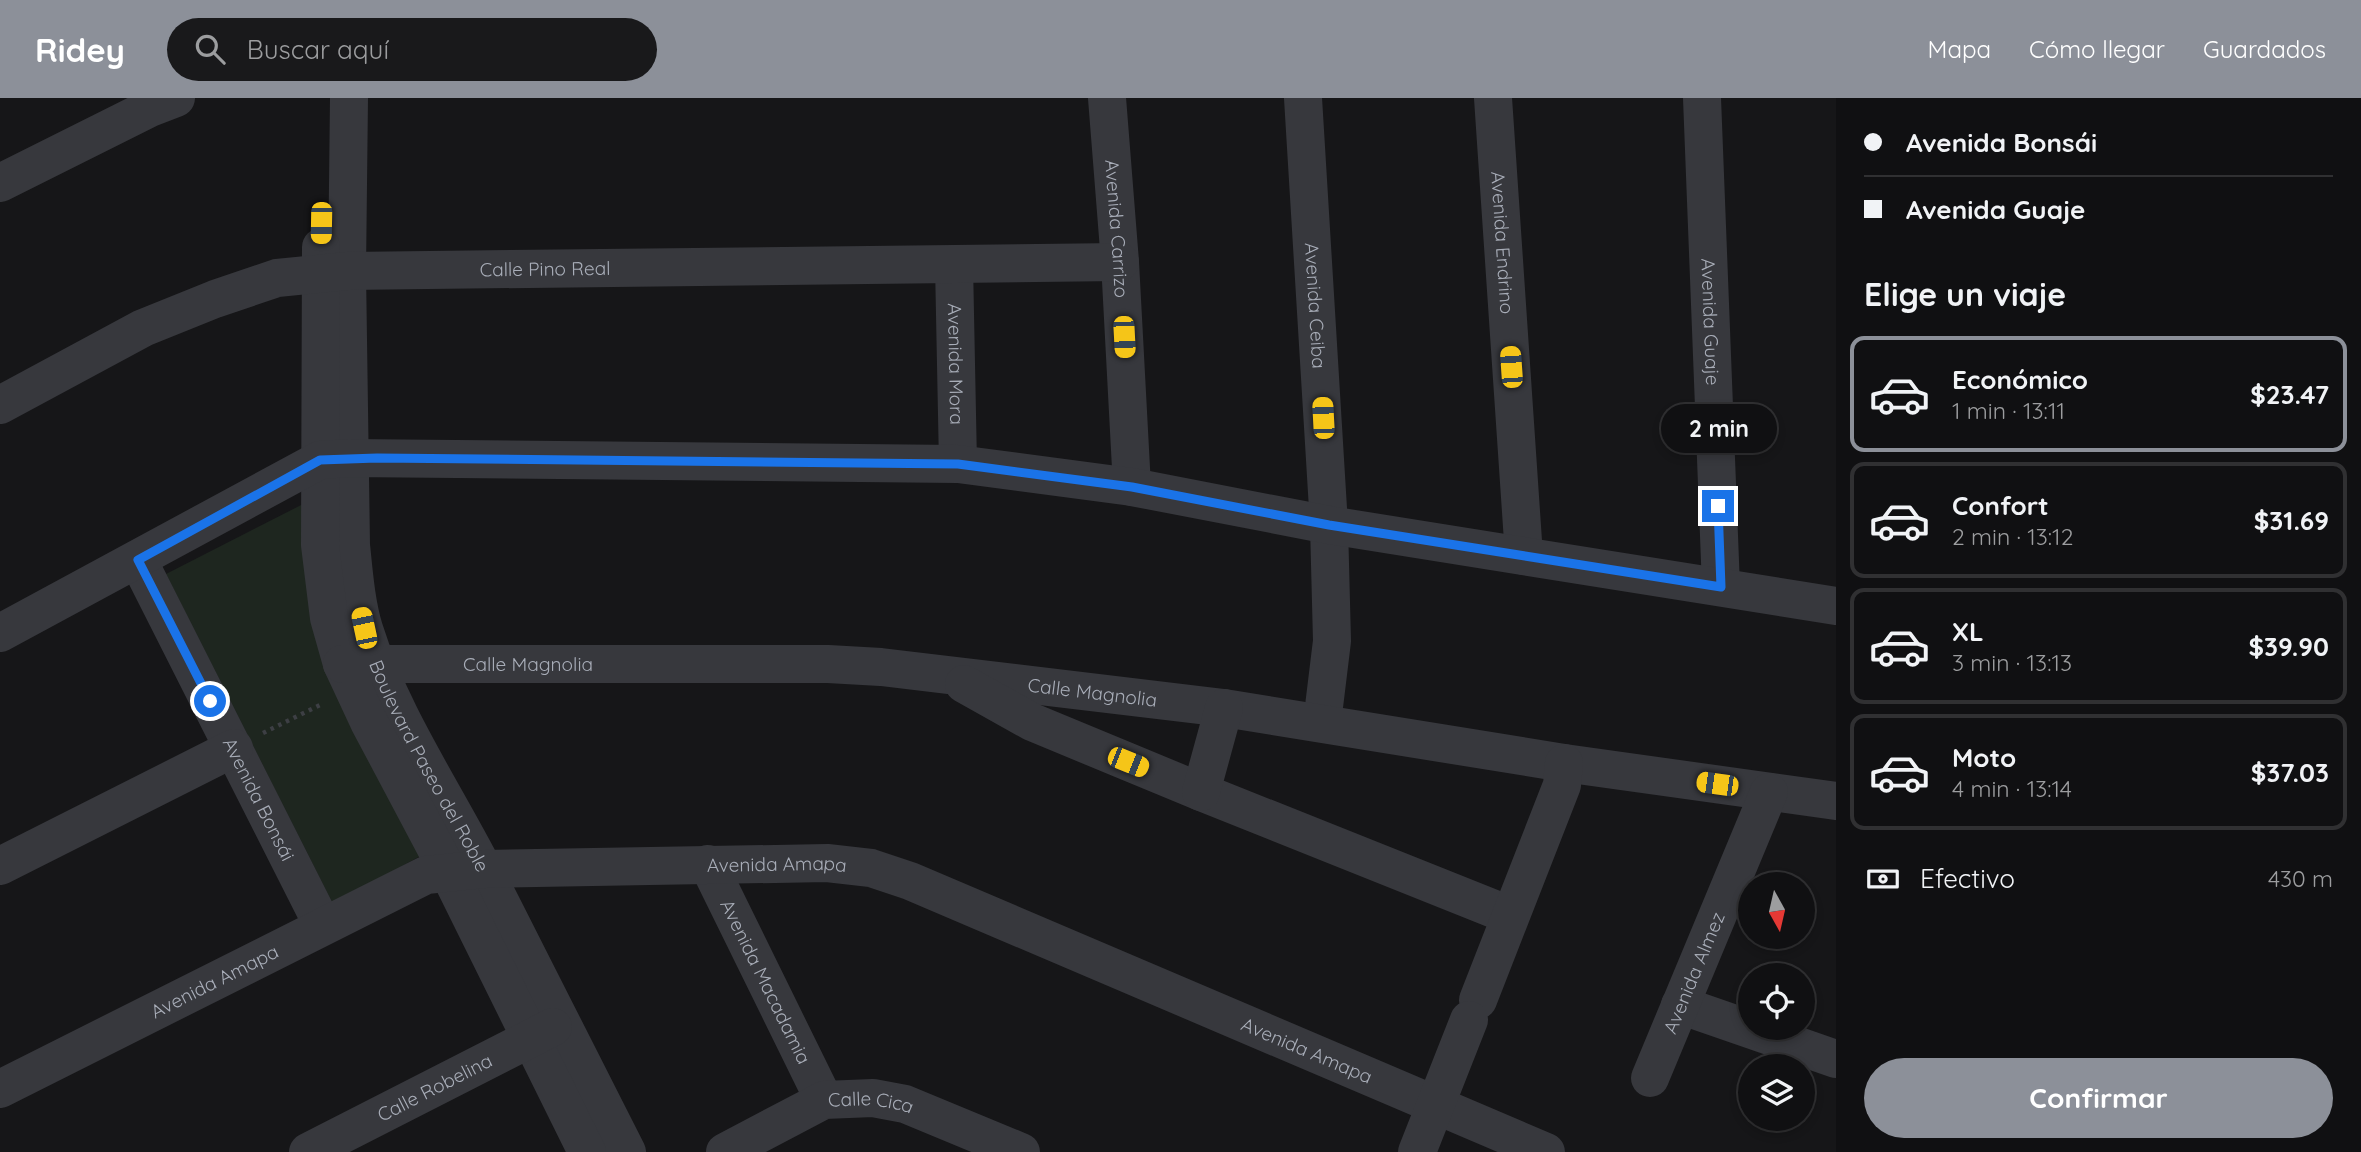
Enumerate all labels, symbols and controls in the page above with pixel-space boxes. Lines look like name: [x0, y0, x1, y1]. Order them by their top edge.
search box: [167, 18, 657, 81]
text: Ridey: [35, 29, 125, 70]
icon: search: [191, 30, 229, 68]
text: Buscar aquí: [247, 33, 389, 66]
text: Mapa: [1928, 34, 1991, 64]
text: Cómo llegar: [2029, 34, 2165, 64]
text: Guardados: [2203, 34, 2326, 64]
text: Avenida Bonsái: [1906, 126, 2097, 159]
street label: Avenida Carrizo: [1100, 158, 1134, 298]
street label: Avenida Endrino: [1486, 171, 1520, 315]
text: Avenida Guaje: [1906, 193, 2085, 226]
car: [311, 202, 332, 244]
street label: Avenida Ceiba: [1300, 242, 1331, 369]
street label: Calle Pino Real: [480, 256, 611, 281]
street label: Avenida Guaje: [1696, 258, 1725, 386]
text: Elige un viaje: [1864, 274, 2066, 314]
street label: Avenida Mora: [943, 303, 969, 425]
car: [1113, 315, 1136, 359]
car: [1500, 345, 1523, 389]
icon: car: [1868, 363, 1931, 426]
text: Económico: [1952, 363, 2088, 396]
text: $23.47: [2250, 378, 2329, 411]
car: [1312, 396, 1335, 440]
text: 1 min · 13:11: [1952, 396, 2065, 425]
callout: 2 min: [1660, 404, 1776, 454]
text: 2 min: [1689, 414, 1749, 443]
icon: car: [1868, 489, 1931, 552]
text: Confort: [1952, 489, 2049, 522]
route end: [1702, 490, 1734, 522]
text: $31.69: [2254, 504, 2329, 537]
text: 2 min · 13:12: [1952, 522, 2073, 551]
car: [350, 605, 379, 651]
icon: car: [1868, 615, 1931, 678]
text: XL: [1952, 615, 1984, 648]
text: $39.90: [2249, 630, 2329, 663]
text: 3 min · 13:13: [1952, 648, 2072, 677]
street label: Calle Magnolia: [463, 652, 593, 676]
street label: Boulevard Paseo del Roble: [364, 656, 495, 876]
street label: Calle Magnolia: [1026, 673, 1158, 712]
route start: [194, 685, 226, 717]
street label: Avenida Bonsái: [218, 733, 300, 865]
icon: car: [1868, 741, 1931, 804]
text: Moto: [1952, 741, 2016, 774]
car: [1105, 744, 1152, 780]
text: $37.03: [2251, 756, 2329, 789]
car: [1695, 771, 1740, 797]
text: 4 min · 13:14: [1952, 774, 2072, 803]
street label: Avenida Amapa: [707, 851, 848, 877]
icon: cash: [1864, 860, 1902, 898]
text: Efectivo: [1920, 862, 2015, 895]
text: 430 m: [2268, 864, 2333, 893]
north arrow: [1738, 872, 1815, 948]
map controls: [1738, 872, 1815, 1131]
street label: Avenida Macadamia: [715, 895, 816, 1068]
street label: Avenida Almez: [1658, 908, 1730, 1037]
street label: Avenida Amapa: [147, 939, 282, 1023]
button: locate: [1738, 963, 1815, 1040]
street label: Avenida Amapa: [1238, 1012, 1376, 1089]
street label: Calle Robelina: [373, 1048, 496, 1127]
button: layers: [1738, 1054, 1815, 1131]
button: Confirmar: [1864, 1058, 2333, 1138]
street label: Calle Cica: [828, 1086, 918, 1118]

